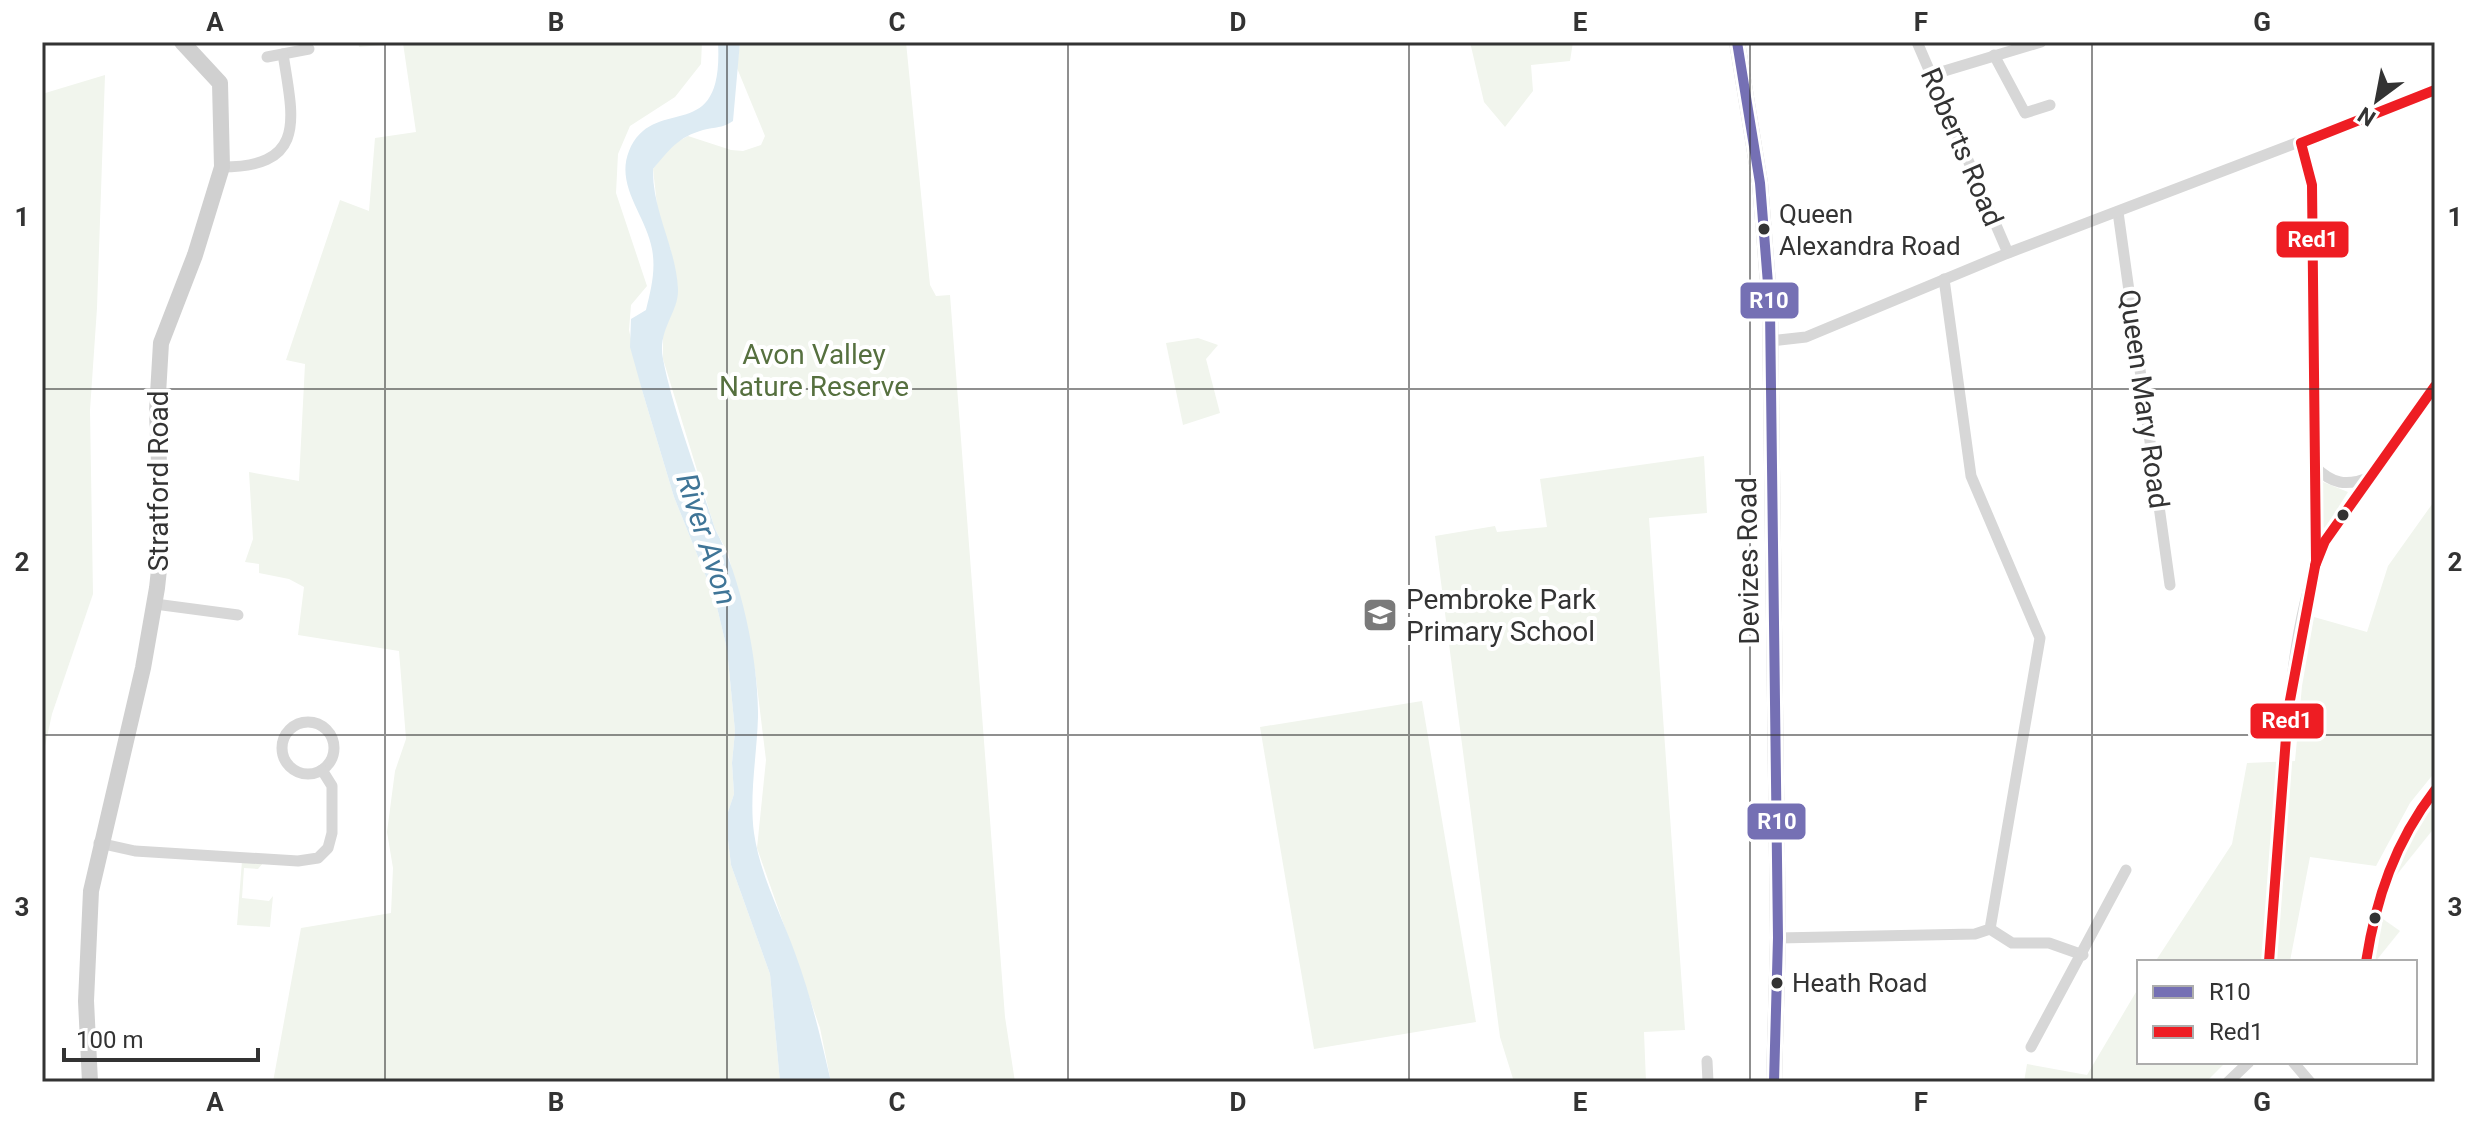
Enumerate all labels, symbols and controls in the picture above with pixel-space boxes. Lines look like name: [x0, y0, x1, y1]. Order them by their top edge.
text: A: [206, 7, 224, 37]
text: B: [548, 7, 564, 37]
text: C: [888, 7, 906, 37]
text: D: [1230, 7, 1246, 37]
text: E: [1573, 7, 1588, 37]
text: F: [1914, 7, 1928, 37]
text: G: [2253, 7, 2271, 37]
north arrow: [2337, 60, 2417, 140]
street label: Roberts Road: [1914, 63, 2010, 231]
text: N: [2353, 102, 2380, 131]
place label: Queen Alexandra Road: [1779, 199, 1961, 261]
text: 1: [15, 202, 29, 232]
text: 1: [2448, 202, 2462, 232]
line badge: Red1: [2275, 220, 2350, 259]
marker: Queen Alexandra Road: [1756, 221, 1772, 237]
text: Red1: [2288, 227, 2338, 252]
line badge: R10: [1739, 281, 1800, 320]
street label: Queen Mary Road: [2112, 287, 2176, 511]
text: R10: [1749, 288, 1789, 313]
park label: Avon Valley Nature Reserve: [719, 338, 909, 403]
street label: Stratford Road: [142, 390, 175, 572]
water label: River Avon: [669, 469, 745, 609]
street label: Devizes Road: [1730, 477, 1766, 645]
unlabelled marker: [2335, 507, 2351, 523]
text: 2: [15, 547, 29, 577]
text: 2: [2448, 547, 2462, 577]
place label: Pembroke Park Primary School: [1406, 583, 1597, 648]
school or university icon: Pembroke Park Primary School: [1361, 596, 1399, 634]
line badge: Red1: [2249, 702, 2325, 740]
text: Red1: [2262, 708, 2312, 733]
line badge: R10: [1746, 802, 1807, 841]
text: R10: [1757, 809, 1797, 834]
text: 3: [15, 892, 29, 922]
text: 3: [2448, 892, 2462, 922]
unlabelled marker: [2367, 910, 2383, 926]
legend: [2137, 960, 2417, 1064]
place label: Heath Road: [1792, 968, 1927, 998]
marker: Heath Road: [1769, 975, 1785, 991]
text: R10: [2209, 978, 2251, 1006]
scale bar: [64, 1012, 258, 1062]
text: Red1: [2209, 1018, 2264, 1046]
text: 100 m: [76, 1026, 143, 1054]
text: A: [206, 1087, 224, 1117]
text: B: [548, 1087, 564, 1117]
text: C: [888, 1087, 906, 1117]
text: D: [1230, 1087, 1246, 1117]
text: E: [1573, 1087, 1588, 1117]
text: F: [1914, 1087, 1928, 1117]
text: G: [2253, 1087, 2271, 1117]

